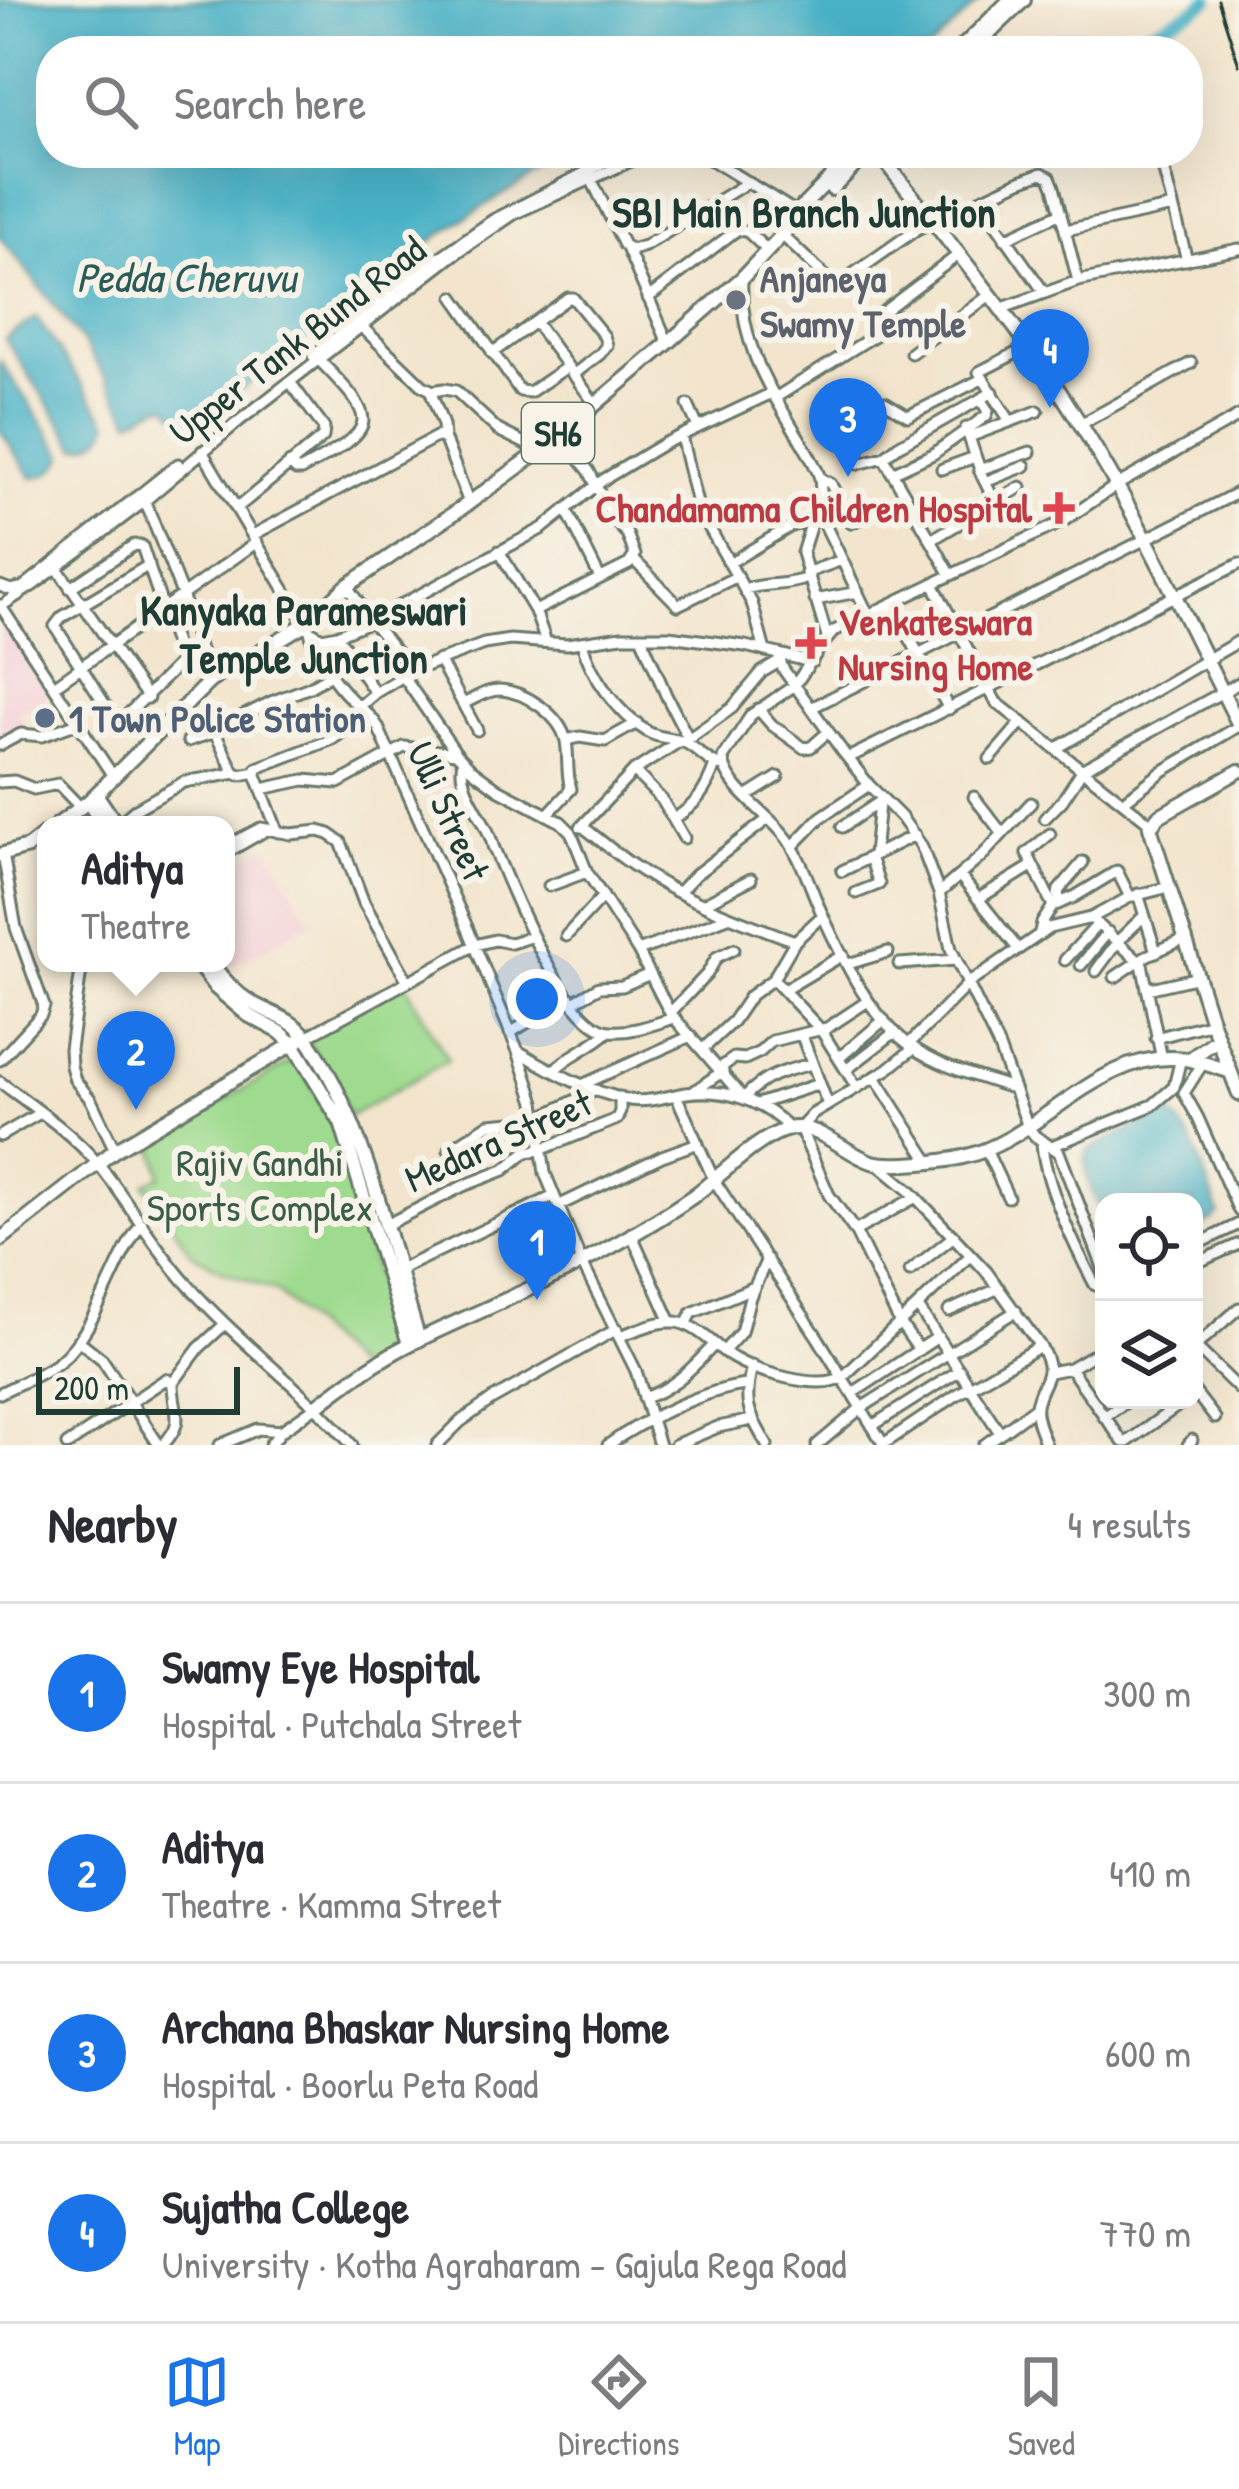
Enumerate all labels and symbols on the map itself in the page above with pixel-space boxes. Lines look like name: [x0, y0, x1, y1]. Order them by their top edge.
district label: SBI Main Branch Junction: [612, 183, 996, 240]
street label: Upper Tank Bund Road: [158, 223, 436, 456]
water label: Pedda Cheruvu: [76, 248, 299, 305]
place label: Anjaneya Swamy Temple: [760, 251, 967, 350]
marker: Anjaneya Swamy Temple: [723, 287, 749, 313]
pin: 4: [1011, 309, 1089, 408]
pin: 3: [809, 378, 887, 477]
road number: SH6: [522, 403, 594, 463]
place label: Chandamama Children Hospital: [596, 481, 1033, 535]
marker: Chandamama Children Hospital: [1043, 492, 1075, 524]
district label: Kanyaka Parameswari Temple Junction: [140, 581, 468, 687]
place label: Venkateswara Nursing Home: [838, 594, 1034, 693]
marker: Venkateswara Nursing Home: [795, 627, 827, 659]
place label: 1 Town Police Station: [69, 691, 366, 744]
marker: 1 Town Police Station: [32, 705, 58, 731]
street label: Ulli Street: [395, 733, 504, 889]
your location: [507, 969, 567, 1029]
pin: 2: [97, 1011, 175, 1110]
street label: Medara Street: [396, 1075, 600, 1204]
park label: Rajiv Gandhi Sports Complex: [147, 1135, 373, 1233]
pin: 1: [498, 1201, 576, 1300]
scale bar: [36, 1361, 240, 1414]

